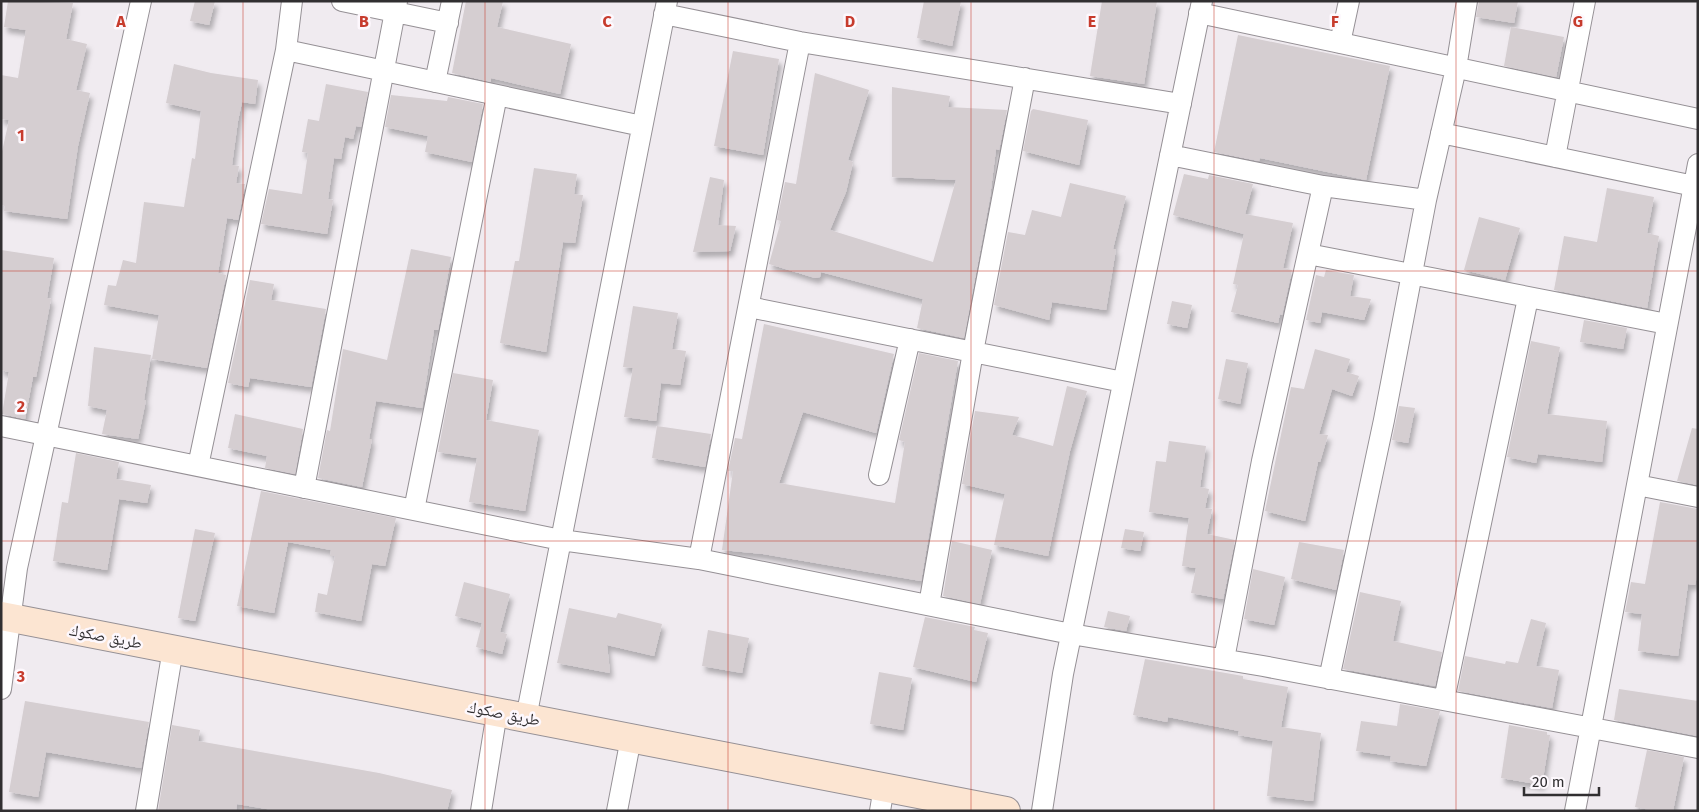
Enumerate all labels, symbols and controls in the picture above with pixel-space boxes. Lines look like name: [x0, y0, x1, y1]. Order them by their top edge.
text: A: [115, 12, 126, 31]
text: B: [359, 12, 369, 31]
text: C: [602, 12, 612, 31]
text: D: [845, 12, 855, 31]
text: E: [1088, 12, 1096, 31]
text: F: [1331, 12, 1339, 31]
text: G: [1573, 12, 1583, 31]
text: 1: [17, 126, 25, 145]
text: 2: [17, 397, 25, 416]
street label: طريق صكوك: [68, 620, 144, 654]
text: 3: [16, 667, 25, 686]
street label: طريق صكوك: [466, 697, 542, 731]
scale bar: [1524, 764, 1599, 796]
text: 20 m: [1532, 773, 1565, 791]

